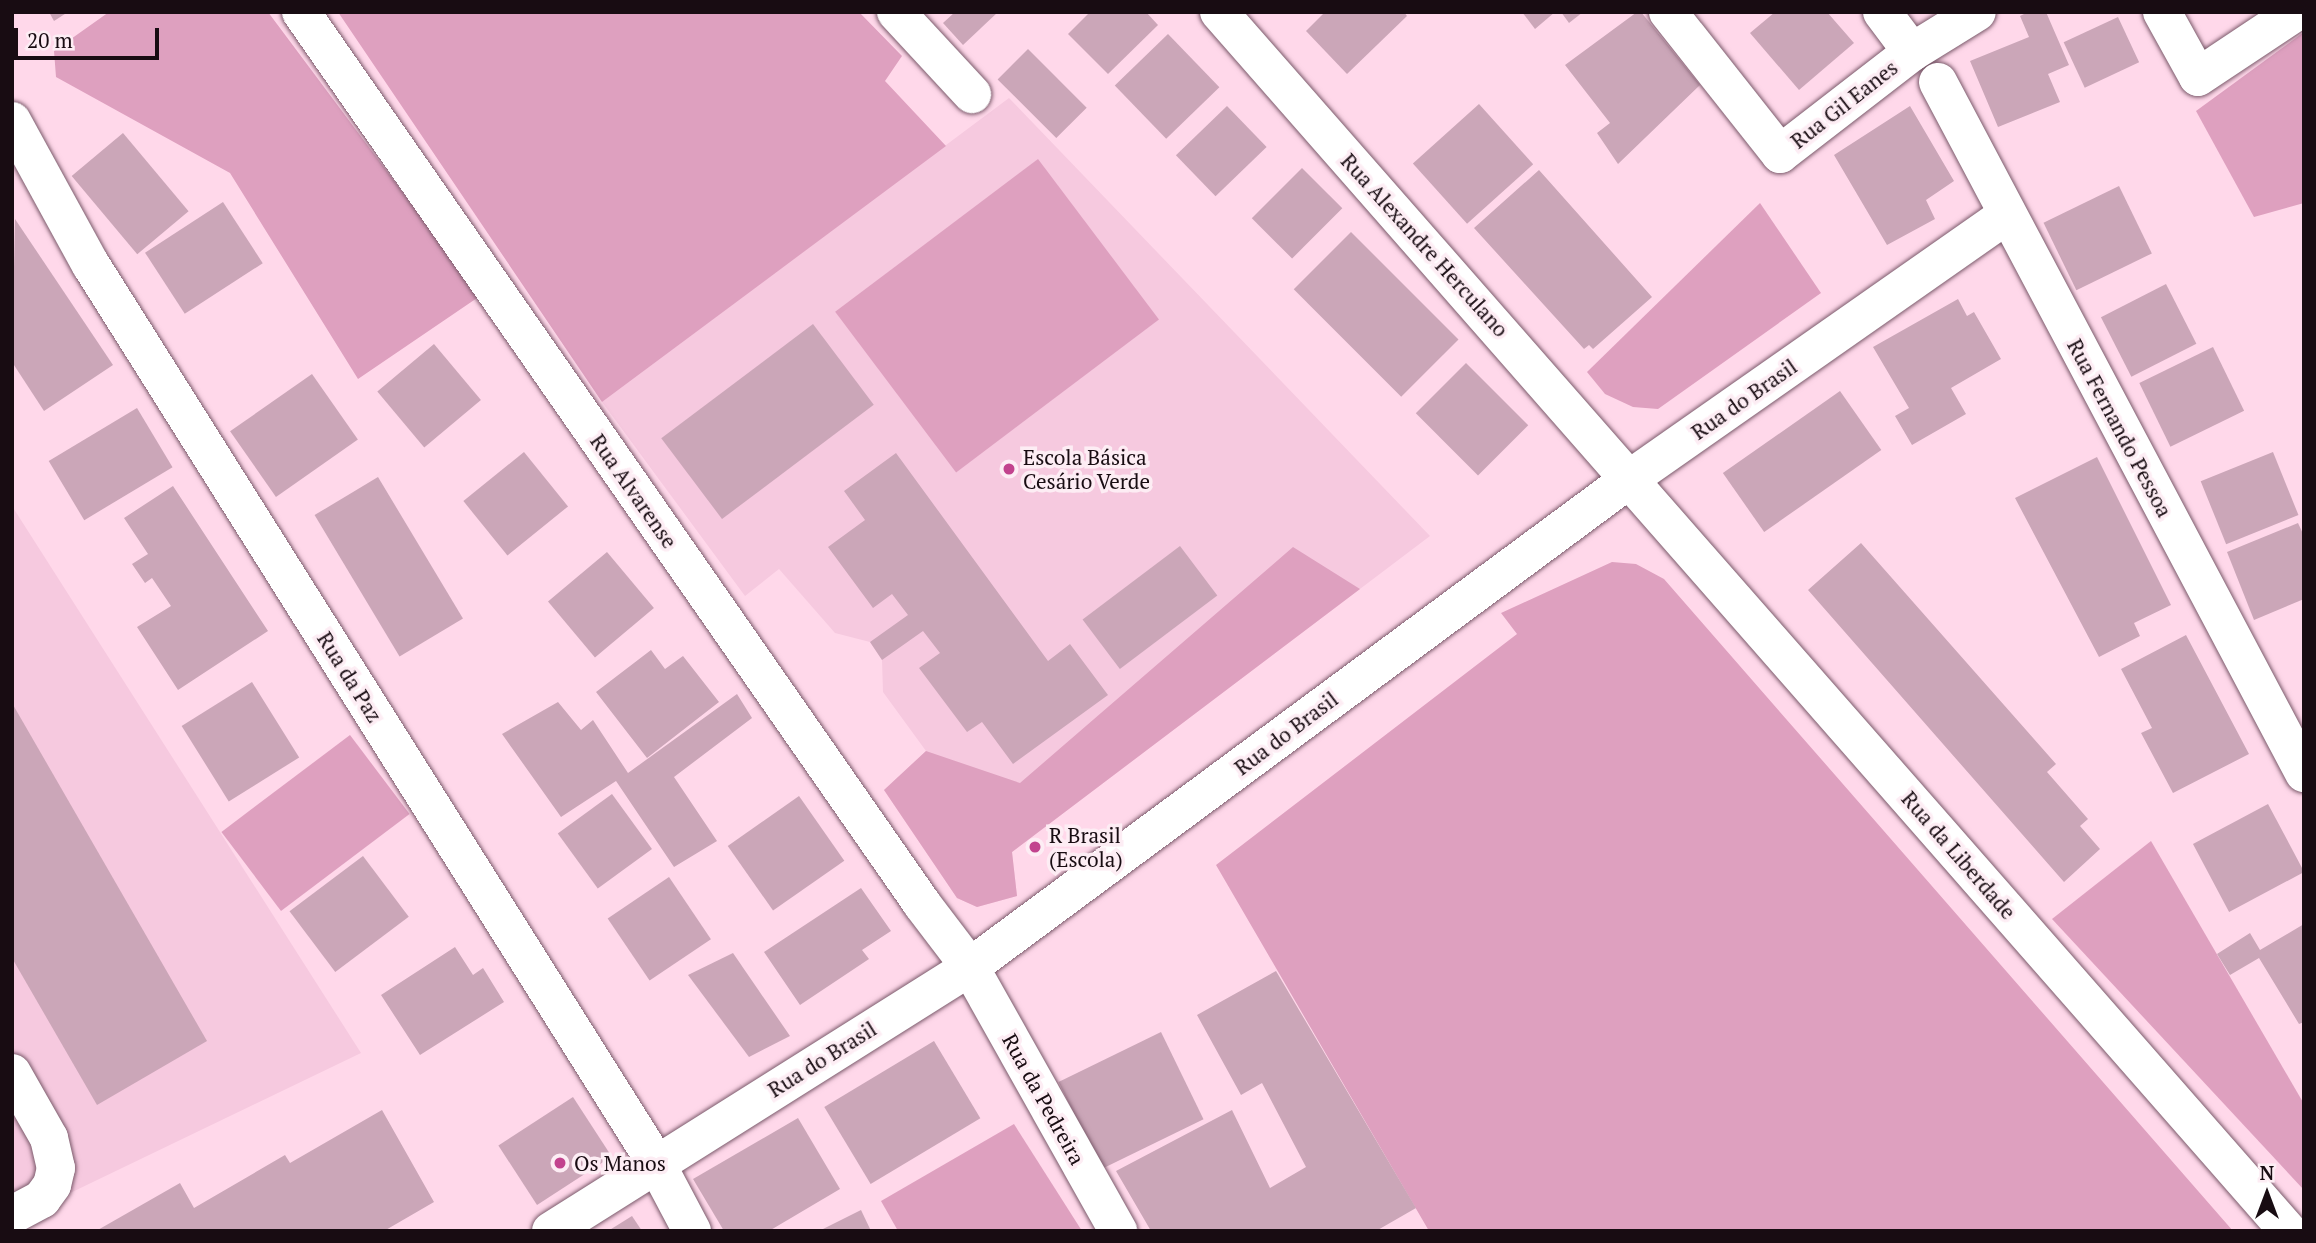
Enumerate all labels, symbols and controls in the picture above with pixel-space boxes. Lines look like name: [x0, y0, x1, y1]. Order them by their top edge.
scale bar: [18, 14, 163, 58]
text: 20 m: [27, 26, 73, 54]
street label: Rua Gil Eanes: [1786, 55, 1902, 153]
street label: Rua Alexandre Herculano: [1336, 148, 1514, 342]
street label: Rua Fernando Pessoa: [2062, 335, 2178, 521]
street label: Rua do Brasil: [1686, 353, 1802, 445]
street label: Rua Alvarense: [585, 429, 683, 553]
place label: Escola Básica Cesário Verde: [1023, 444, 1151, 494]
marker: Escola Básica Cesário Verde: [1001, 461, 1017, 477]
street label: Rua da Paz: [312, 627, 388, 727]
street label: Rua do Brasil: [1229, 686, 1343, 780]
street label: Rua da Liberdade: [1897, 786, 2021, 924]
place label: R Brasil (Escola): [1049, 822, 1123, 872]
marker: R Brasil (Escola): [1027, 839, 1043, 855]
street label: Rua do Brasil: [763, 1016, 881, 1102]
street label: Rua da Pedreira: [998, 1029, 1090, 1169]
place label: Os Manos: [574, 1150, 666, 1176]
marker: Os Manos: [552, 1155, 568, 1171]
north arrow: [2232, 1159, 2302, 1229]
text: N: [2260, 1160, 2274, 1185]

